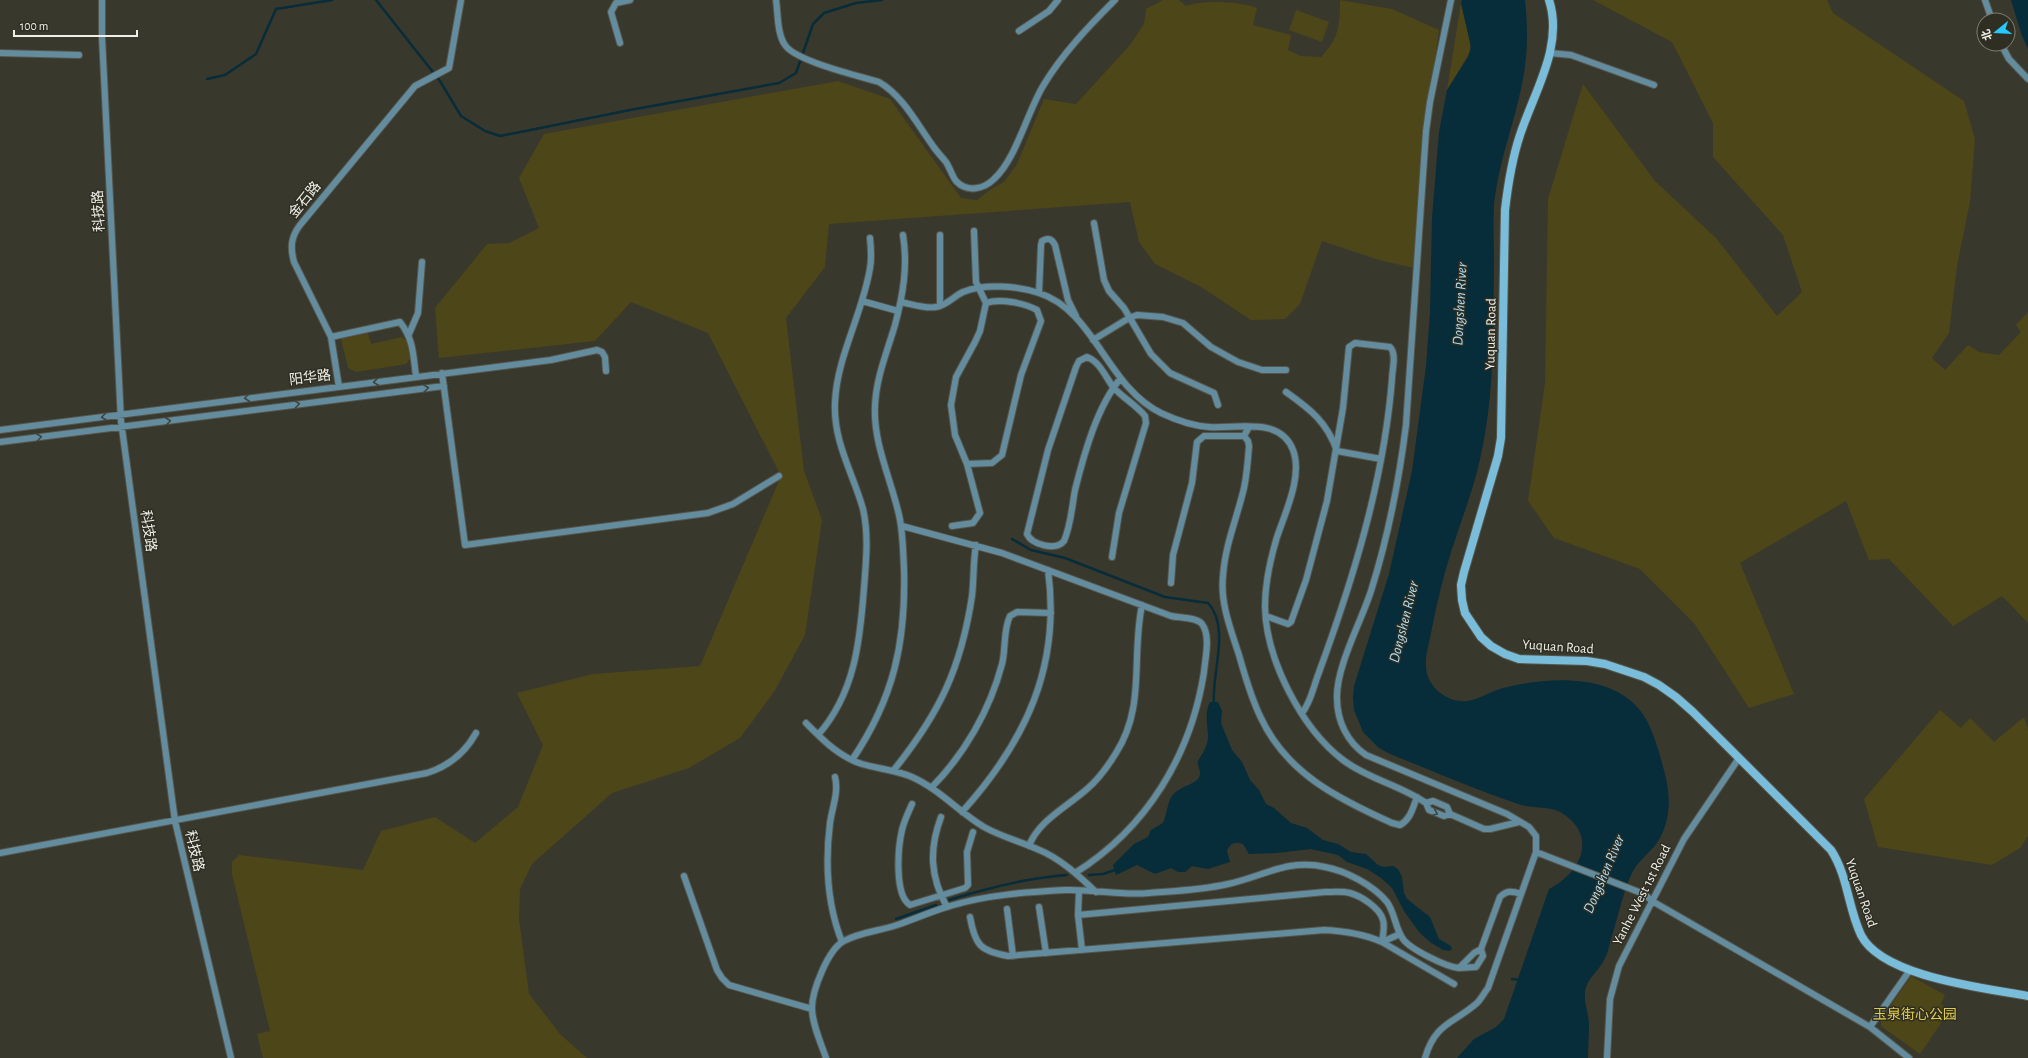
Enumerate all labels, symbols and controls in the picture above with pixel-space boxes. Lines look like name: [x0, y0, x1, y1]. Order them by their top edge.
scale bar: [14, 12, 137, 38]
north arrow: [1976, 12, 2016, 52]
text: 100 m: [20, 20, 48, 32]
text: 北: [1980, 28, 1994, 42]
street label: 金石路: [286, 179, 324, 221]
street label: 科技路: [90, 190, 107, 232]
water label: Dongshen River: [1450, 261, 1470, 346]
street label: Yuquan Road: [1483, 298, 1499, 370]
street label: 阳华路: [288, 367, 332, 388]
one-way arrow: [373, 377, 379, 386]
one-way arrow: [422, 384, 429, 393]
one-way arrow: [244, 394, 250, 403]
one-way arrow: [294, 400, 300, 409]
one-way arrow: [101, 412, 107, 421]
one-way arrow: [165, 417, 171, 426]
one-way arrow: [36, 433, 42, 442]
street label: 科技路: [138, 509, 159, 553]
water label: Dongshen River: [1387, 579, 1422, 664]
street label: Yuquan Road: [1522, 638, 1594, 656]
one-way arrow: [1432, 808, 1439, 816]
street label: 科技路: [182, 829, 207, 873]
water label: Dongshen River: [1581, 832, 1628, 915]
street label: Yanhe West 1st Road: [1611, 842, 1673, 948]
street label: Yuquan Road: [1843, 857, 1879, 929]
park label: 玉泉街心公园: [1873, 1006, 1957, 1022]

